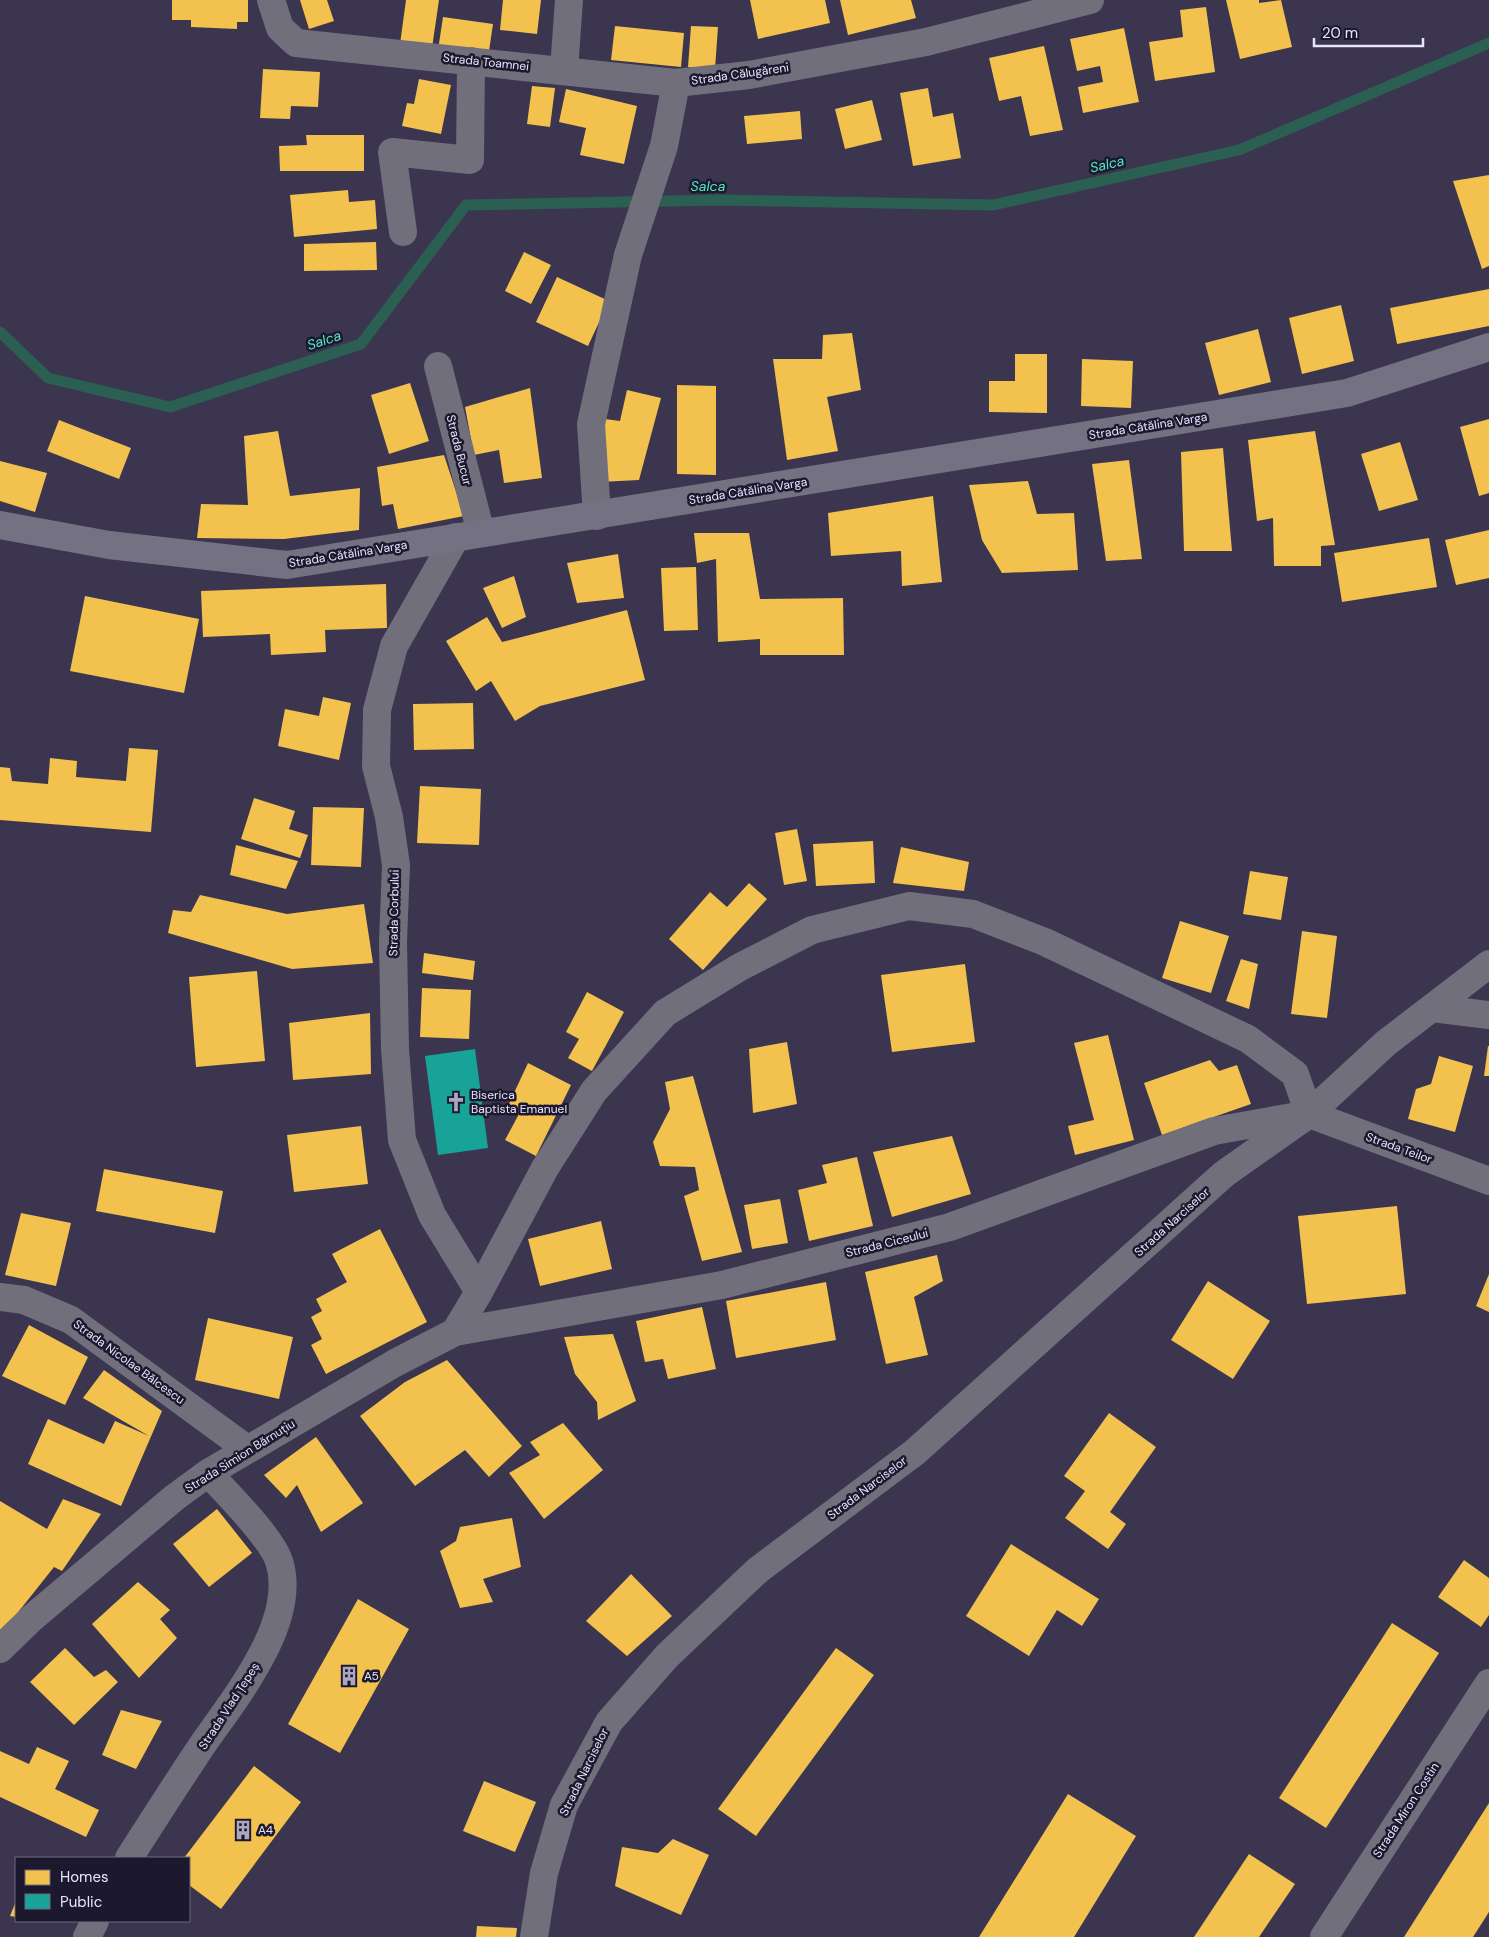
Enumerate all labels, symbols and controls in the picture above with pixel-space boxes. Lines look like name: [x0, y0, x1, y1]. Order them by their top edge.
scale bar: [1314, 15, 1423, 47]
text: 20 m: [1322, 23, 1358, 43]
street label: Strada Toamnei: [442, 50, 530, 74]
street label: Strada Călugăreni: [690, 59, 790, 89]
water label: Salca: [1088, 151, 1126, 177]
water label: Salca: [691, 177, 726, 195]
water label: Salca: [305, 326, 344, 354]
street label: Strada Cătălina Varga: [1088, 409, 1208, 443]
street label: Strada Bucur: [443, 413, 476, 487]
street label: Strada Cătălina Varga: [688, 474, 808, 508]
street label: Strada Cătălina Varga: [288, 537, 408, 571]
street label: Strada Corbului: [385, 869, 403, 957]
place label: Biserica Baptista Emanuel: [471, 1087, 567, 1117]
church icon: Biserica Baptista Emanuel: [445, 1091, 467, 1113]
street label: Strada Teilor: [1364, 1129, 1435, 1168]
street label: Strada Narciselor: [1131, 1184, 1213, 1260]
street label: Strada Ciceului: [844, 1225, 930, 1261]
street label: Strada Nicolae Bălcescu: [70, 1316, 188, 1408]
street label: Strada Simion Bărnuțiu: [182, 1416, 298, 1496]
street label: Strada Narciselor: [824, 1452, 910, 1523]
street label: Strada Vlad Țepeș: [195, 1659, 263, 1753]
building icon: A5: [338, 1665, 360, 1687]
place label: A5: [364, 1668, 379, 1684]
street label: Strada Narciselor: [556, 1725, 612, 1819]
street label: Strada Miron Costin: [1369, 1759, 1443, 1861]
building icon: A4: [232, 1819, 254, 1841]
place label: A4: [258, 1822, 273, 1838]
legend: [15, 1857, 190, 1922]
text: Homes: [60, 1867, 109, 1887]
text: Public: [60, 1892, 102, 1912]

